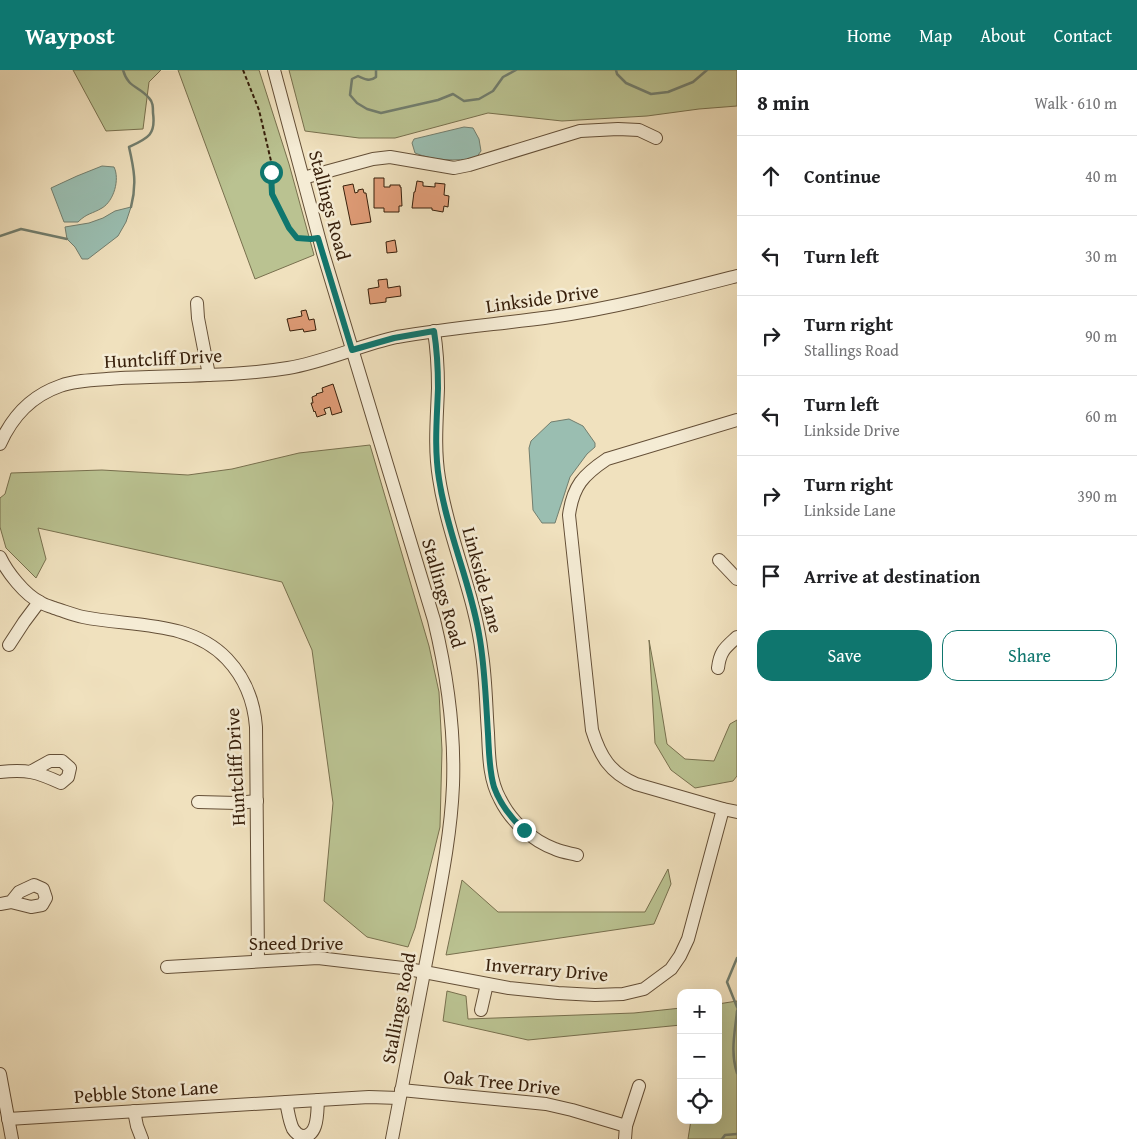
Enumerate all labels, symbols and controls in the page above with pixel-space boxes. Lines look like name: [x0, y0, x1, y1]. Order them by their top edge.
text: Waypost: [25, 18, 115, 53]
text: Home: [847, 22, 891, 49]
text: Map: [919, 22, 952, 49]
text: About: [980, 22, 1026, 49]
text: Contact: [1054, 22, 1112, 49]
text: 8 min: [757, 87, 809, 118]
text: Walk · 610 m: [1034, 91, 1117, 115]
street label: Stallings Road: [302, 147, 358, 264]
route start: [260, 161, 283, 184]
icon: ahead: [757, 162, 785, 190]
text: Continue: [804, 162, 881, 190]
text: 40 m: [1085, 164, 1117, 188]
icon: left: [757, 242, 785, 270]
text: Turn left: [804, 242, 879, 270]
text: 30 m: [1085, 244, 1117, 268]
street label: Linkside Drive: [484, 276, 600, 320]
text: Turn right: [804, 310, 893, 338]
icon: right: [757, 322, 785, 350]
text: 90 m: [1085, 324, 1117, 348]
text: Stallings Road: [804, 338, 899, 362]
street label: Huntcliff Drive: [103, 341, 223, 375]
text: Turn left: [804, 390, 879, 418]
icon: left: [757, 402, 785, 430]
text: 60 m: [1085, 404, 1117, 428]
text: Linkside Drive: [804, 418, 900, 442]
text: Turn right: [804, 470, 893, 498]
icon: right: [757, 482, 785, 510]
text: 390 m: [1077, 484, 1117, 508]
text: Linkside Lane: [804, 498, 896, 522]
street label: Linkside Lane: [455, 524, 511, 636]
street label: Stallings Road: [415, 535, 473, 652]
icon: arrive: [757, 562, 785, 590]
text: Arrive at destination: [804, 562, 980, 590]
button: Save: [757, 630, 932, 681]
button: Share: [942, 630, 1117, 681]
street label: Huntcliff Drive: [218, 707, 252, 827]
route end: [513, 819, 536, 842]
street label: Sneed Drive: [249, 929, 343, 957]
street label: Stallings Road: [374, 949, 423, 1066]
street label: Inverrary Drive: [485, 950, 610, 988]
map controls: [677, 989, 722, 1124]
button: +: [677, 989, 722, 1034]
button: −: [677, 1034, 722, 1079]
street label: Oak Tree Drive: [442, 1062, 562, 1102]
street label: Pebble Stone Lane: [73, 1072, 219, 1110]
button: locate: [677, 1079, 722, 1124]

